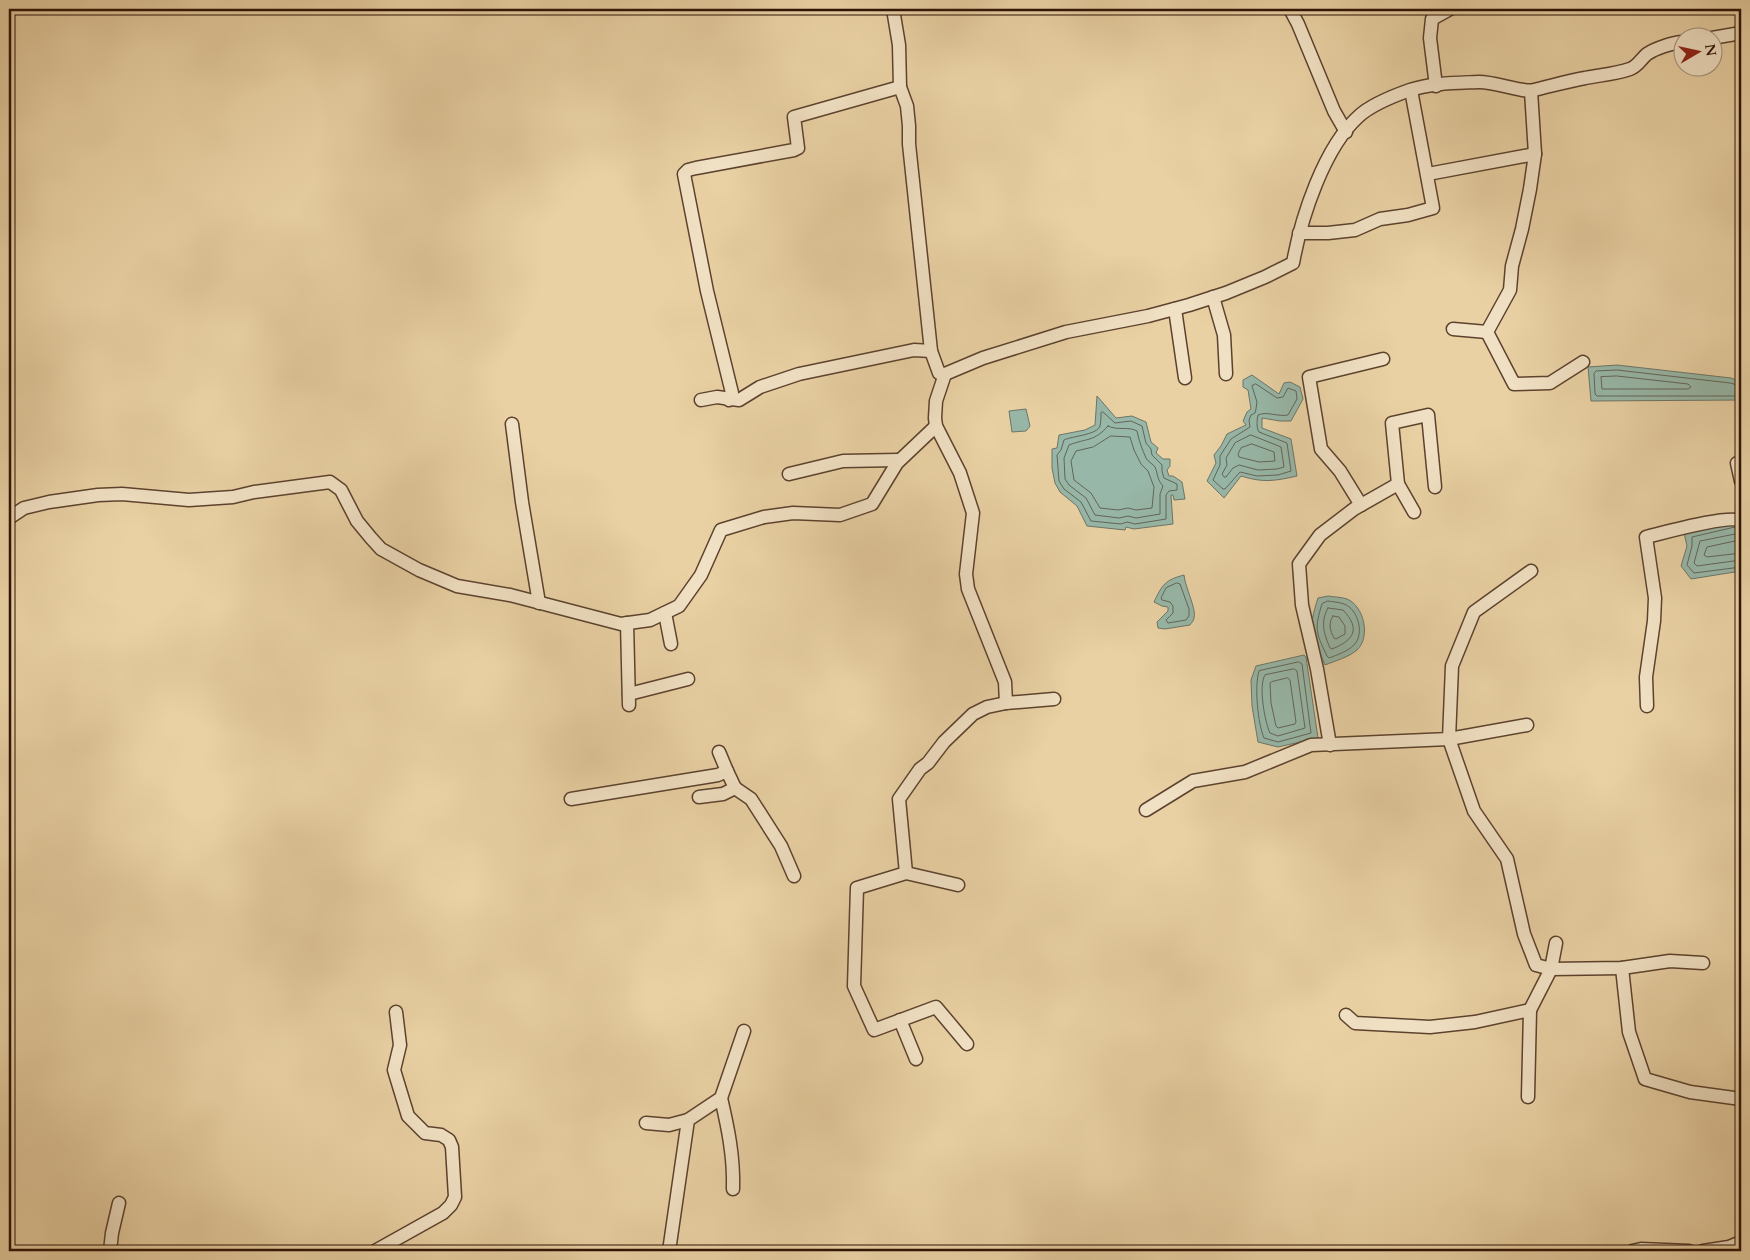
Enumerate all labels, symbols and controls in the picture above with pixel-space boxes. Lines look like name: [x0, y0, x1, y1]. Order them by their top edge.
north arrow: [1672, 28, 1722, 78]
text: N: [1700, 43, 1721, 58]

